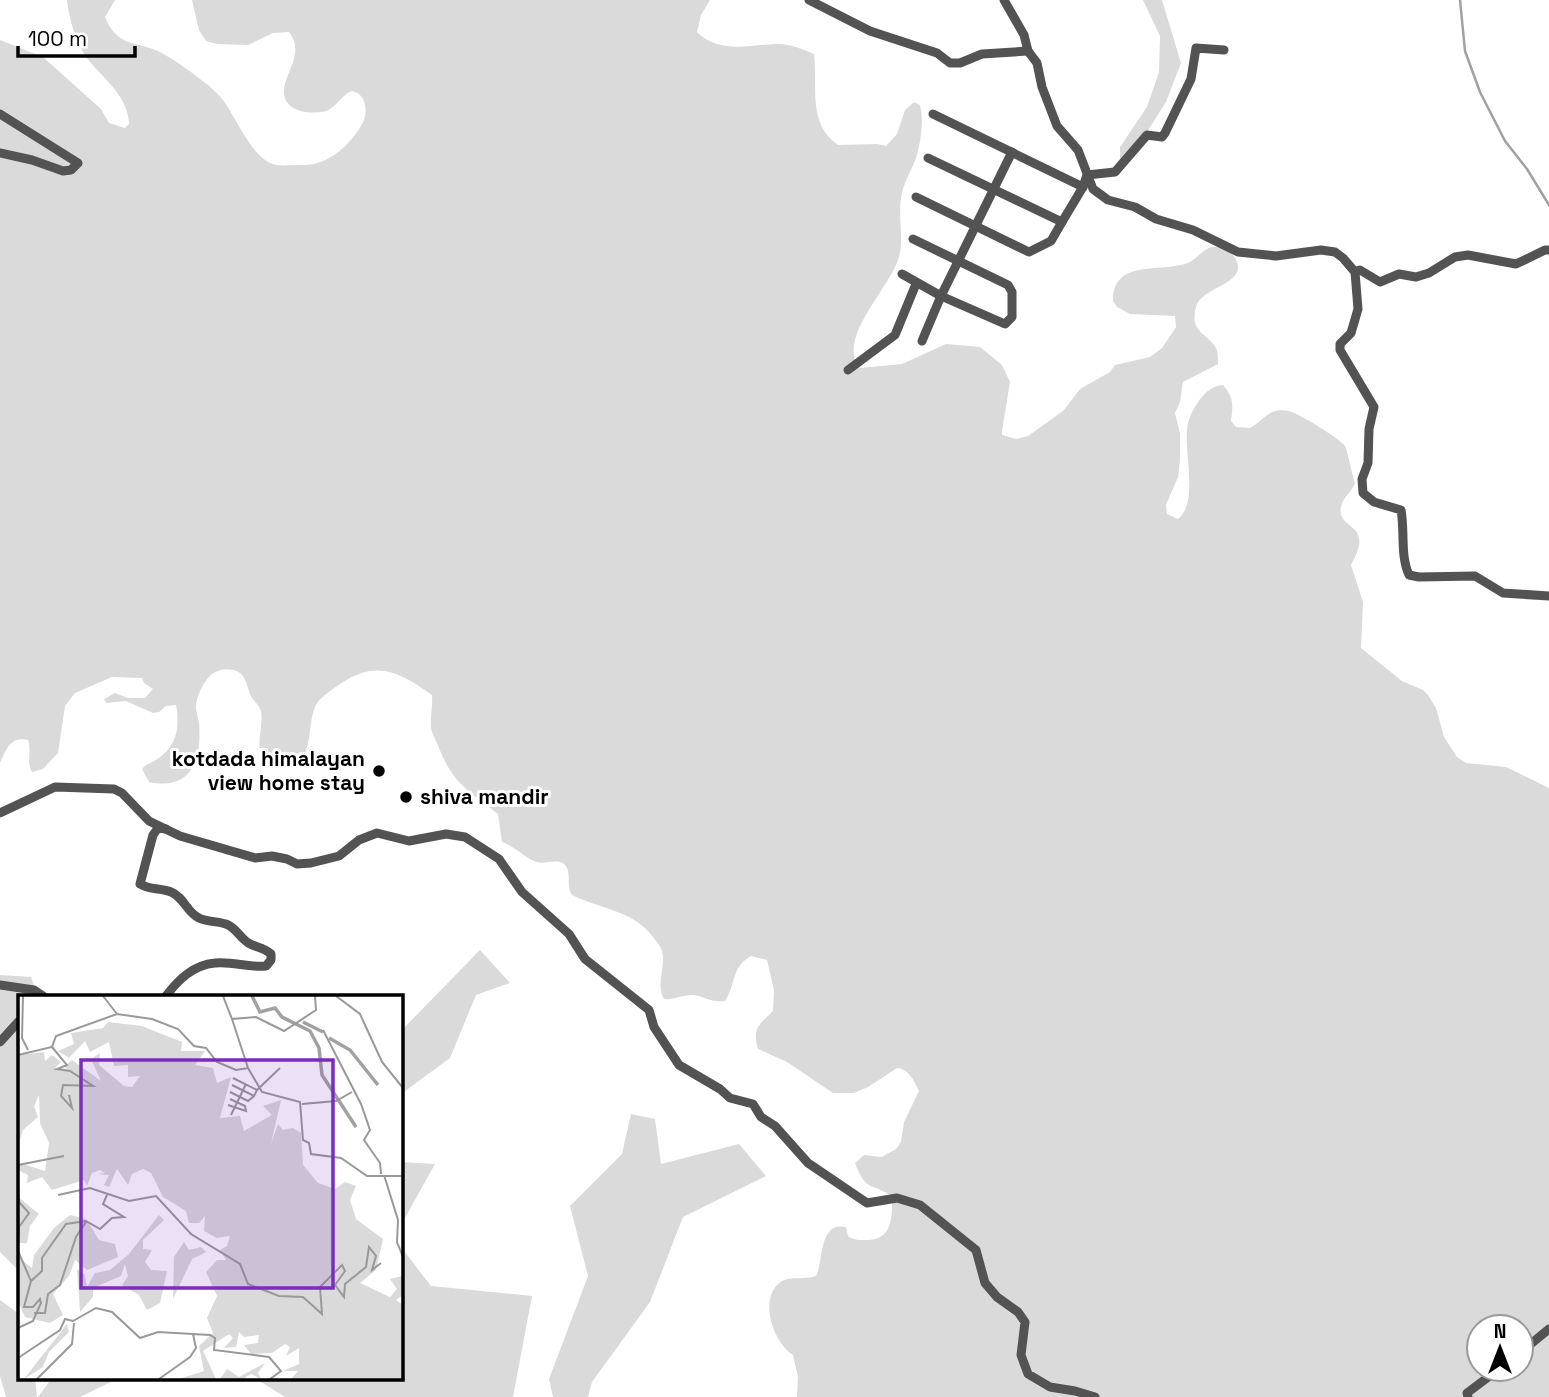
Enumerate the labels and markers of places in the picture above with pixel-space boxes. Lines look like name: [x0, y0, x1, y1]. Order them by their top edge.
place label: kotdada himalayan view home stay: [172, 745, 365, 796]
marker: kotdada himalayan view home stay: [371, 763, 387, 779]
place label: shiva mandir: [420, 783, 549, 810]
marker: shiva mandir: [398, 789, 414, 805]

